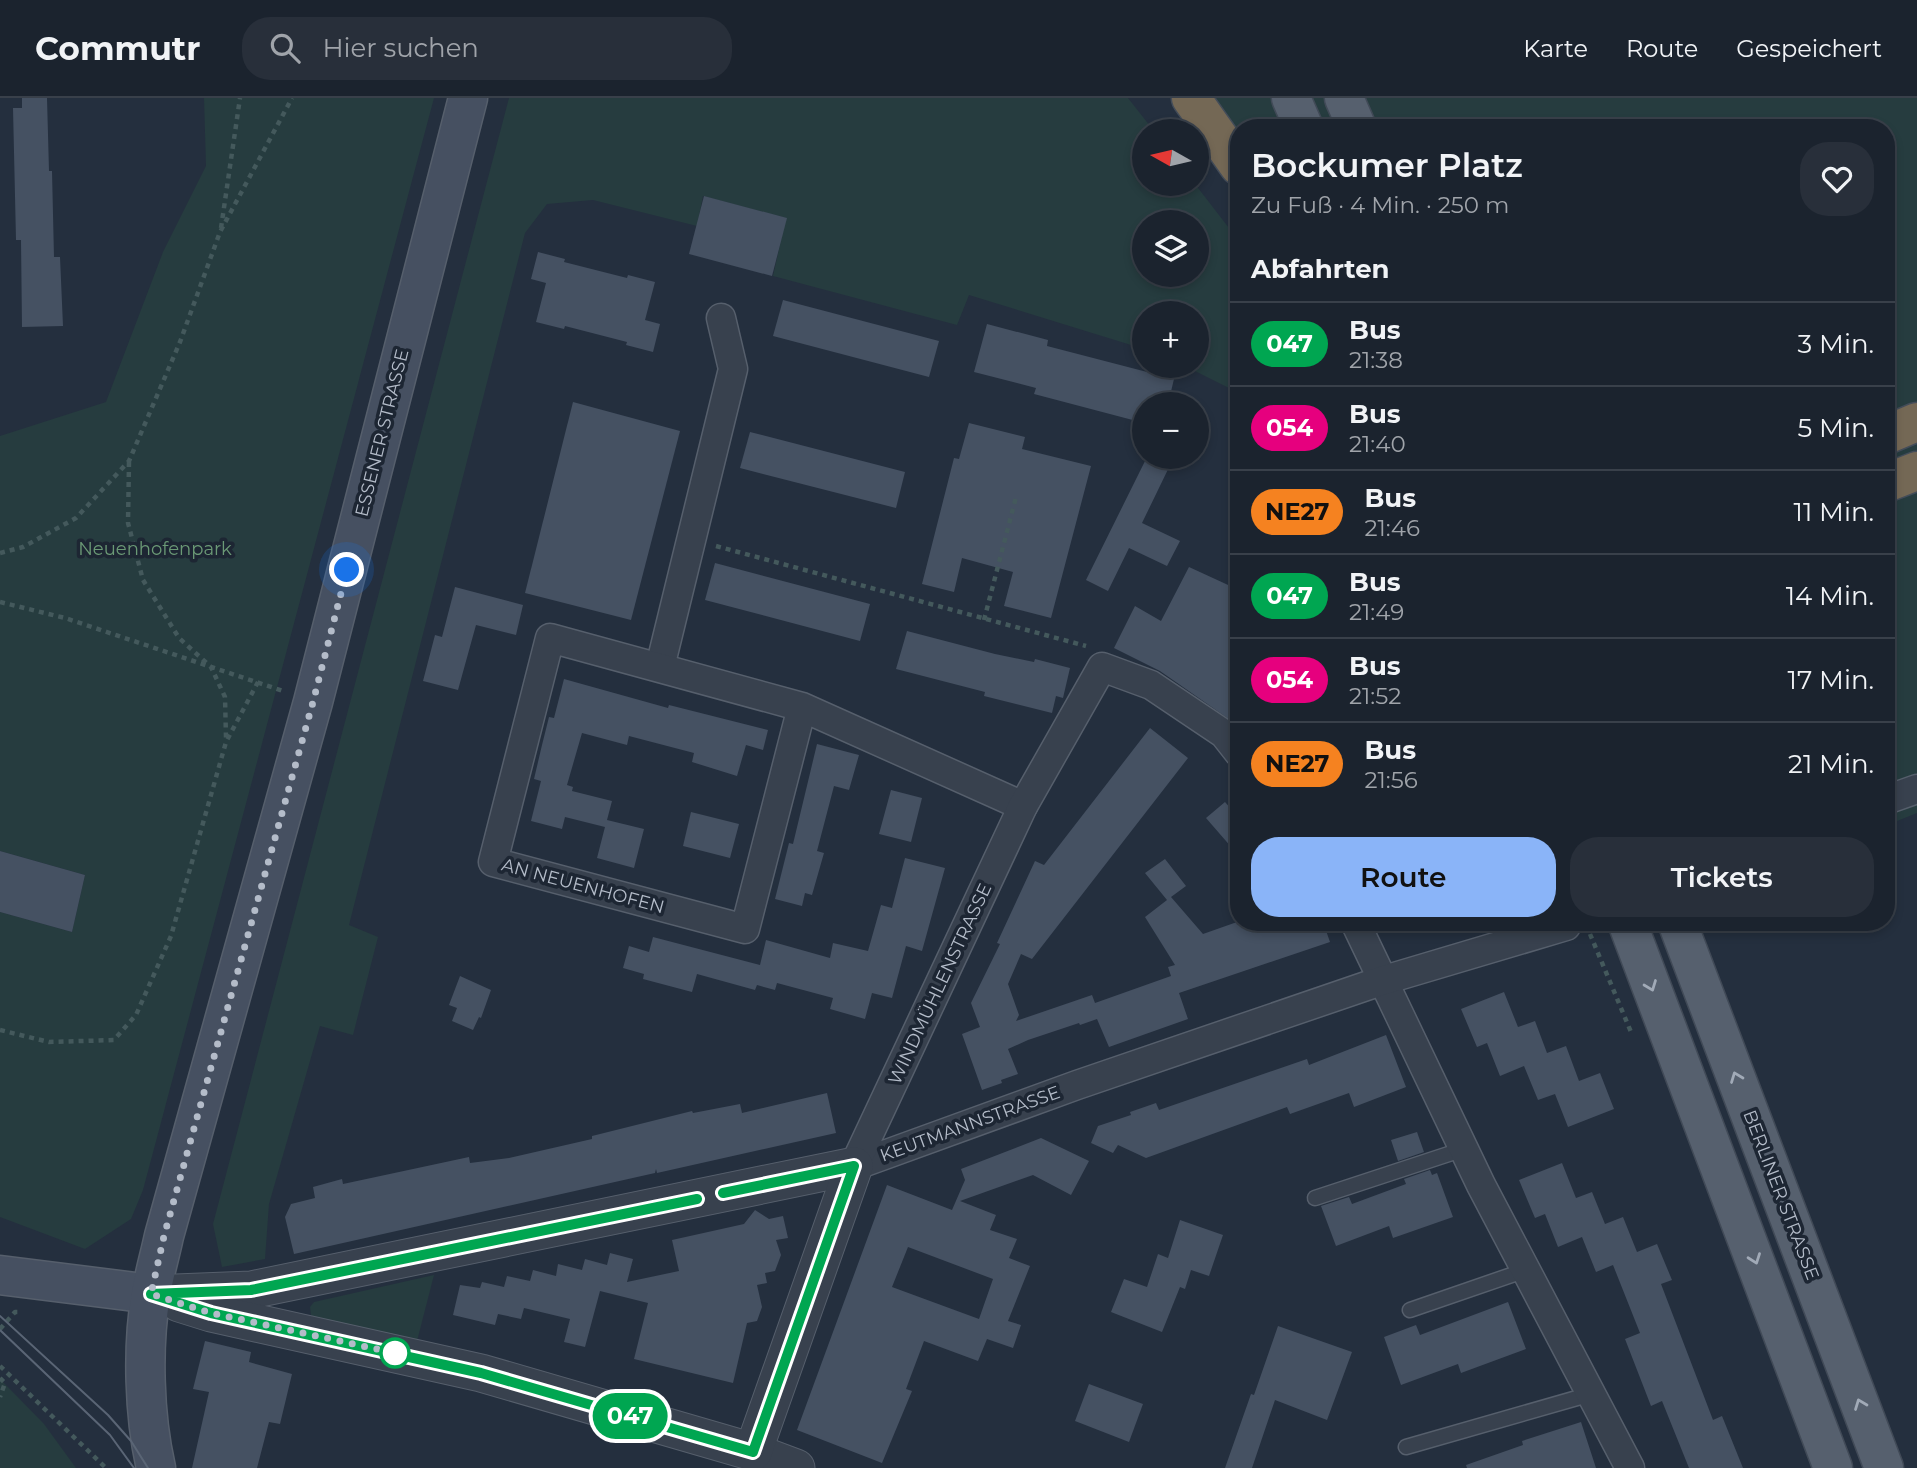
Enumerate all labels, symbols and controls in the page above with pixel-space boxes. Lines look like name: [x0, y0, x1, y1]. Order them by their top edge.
search box: [242, 17, 732, 80]
text: Commutr: [35, 28, 200, 68]
icon: search: [266, 29, 304, 67]
text: Hier suchen: [322, 32, 479, 64]
text: Karte: [1523, 34, 1588, 63]
text: Route: [1626, 34, 1698, 63]
text: Gespeichert: [1736, 34, 1882, 63]
north arrow: [1132, 119, 1209, 196]
map controls: [1132, 119, 1209, 469]
button: heart: [1800, 142, 1874, 216]
text: Bockumer Platz: [1251, 145, 1523, 185]
text: Zu Fuß · 4 Min. · 250 m: [1251, 191, 1510, 219]
button: layers: [1132, 210, 1209, 287]
text: Abfahrten: [1251, 253, 1390, 285]
button: +: [1132, 301, 1209, 378]
text: Bus: [1349, 314, 1401, 346]
text: 3 Min.: [1798, 328, 1874, 360]
text: 047: [1266, 329, 1313, 358]
text: 21:38: [1349, 346, 1403, 374]
street label: ESSENER STRASSE: [351, 347, 413, 519]
button: −: [1132, 392, 1209, 469]
text: Bus: [1349, 398, 1401, 430]
text: 5 Min.: [1798, 412, 1874, 444]
text: 054: [1266, 413, 1313, 442]
text: 21:40: [1349, 430, 1406, 458]
text: Bus: [1364, 482, 1416, 514]
text: 11 Min.: [1794, 496, 1874, 528]
text: NE27: [1265, 497, 1329, 526]
text: 21:46: [1364, 514, 1420, 542]
park label: Neuenhofenpark: [78, 538, 232, 560]
your location: [329, 552, 364, 587]
text: Bus: [1349, 566, 1401, 598]
text: 14 Min.: [1786, 580, 1874, 612]
text: 047: [1266, 581, 1313, 610]
text: 21:49: [1349, 598, 1404, 626]
text: Bus: [1349, 650, 1401, 682]
text: 17 Min.: [1788, 664, 1874, 696]
text: 054: [1266, 665, 1313, 694]
text: 21:52: [1349, 682, 1401, 710]
text: Bus: [1364, 734, 1416, 766]
text: 21 Min.: [1788, 748, 1874, 780]
text: NE27: [1265, 749, 1329, 778]
text: 21:56: [1364, 766, 1418, 794]
button: Route: [1251, 837, 1556, 917]
button: Tickets: [1570, 837, 1874, 917]
street label: AN NEUENHOFEN: [499, 854, 667, 918]
street label: WINDMÜHLENSTRASSE: [884, 880, 996, 1088]
one-way arrow: [1643, 979, 1657, 992]
one-way arrow: [1730, 1071, 1744, 1083]
street label: KEUTMANNSTRASSE: [877, 1081, 1063, 1167]
street label: BERLINER STRASSE: [1738, 1107, 1824, 1283]
one-way arrow: [1746, 1252, 1760, 1264]
unlabelled marker: [380, 1338, 410, 1368]
line badge: 047: [590, 1393, 670, 1439]
one-way arrow: [1854, 1399, 1868, 1411]
text: 047: [607, 1401, 653, 1430]

